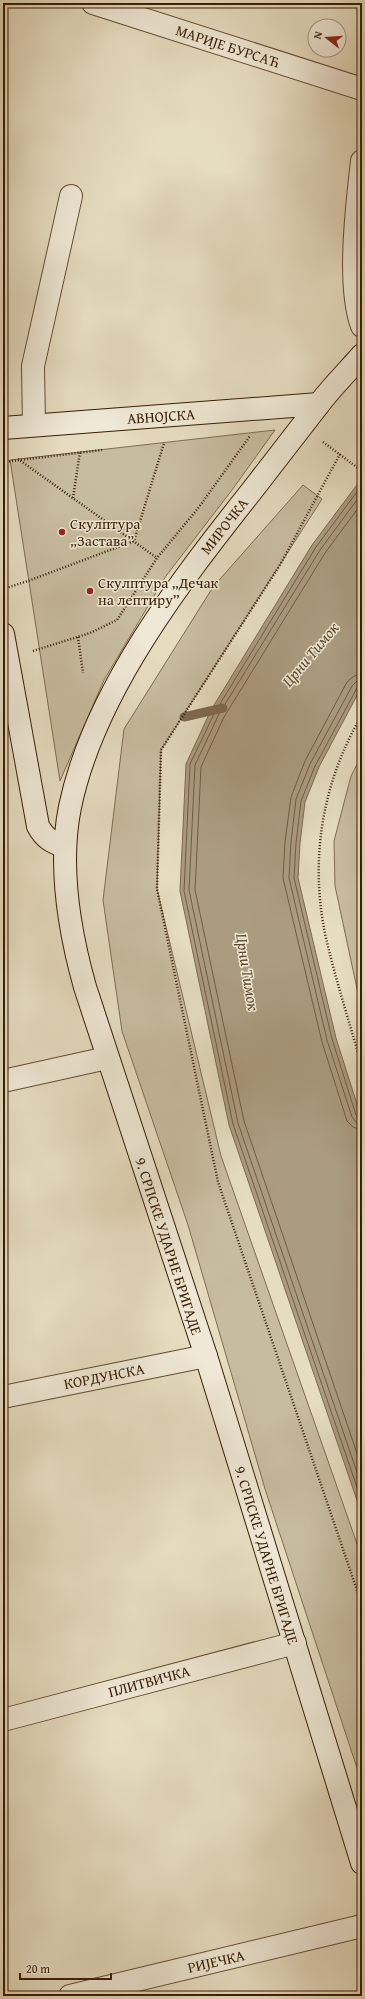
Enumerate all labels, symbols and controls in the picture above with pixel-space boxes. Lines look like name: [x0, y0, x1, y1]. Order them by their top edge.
north arrow: [307, 18, 347, 58]
street label: МАРИЈЕ БУРСАЋ: [173, 19, 283, 73]
text: N: [309, 29, 326, 41]
street label: АВНОЈСКА: [126, 403, 196, 429]
street label: МИРОЧКА: [195, 493, 253, 559]
place label: Скулптура „Застава”: [70, 513, 141, 551]
marker: Скулптура „Застава”: [57, 527, 67, 537]
place label: Скулптура „Дечак на лептиру”: [98, 572, 219, 610]
marker: Скулптура „Дечак на лептиру”: [85, 586, 95, 596]
water label: Црни Тимок: [276, 616, 344, 692]
water label: Црни Тимок: [230, 931, 266, 1013]
street label: 9. СРПСКЕ УДАРНЕ БРИГАДЕ: [130, 1155, 208, 1338]
street label: КОРДУНСКА: [62, 1358, 146, 1394]
street label: 9. СРПСКЕ УДАРНЕ БРИГАДЕ: [230, 1463, 304, 1647]
street label: ПЛИТВИЧКА: [106, 1660, 192, 1702]
street label: РИЈЕЧКА: [185, 1944, 247, 1978]
scale bar: [20, 1955, 111, 1981]
text: 20 m: [26, 1960, 50, 1977]

